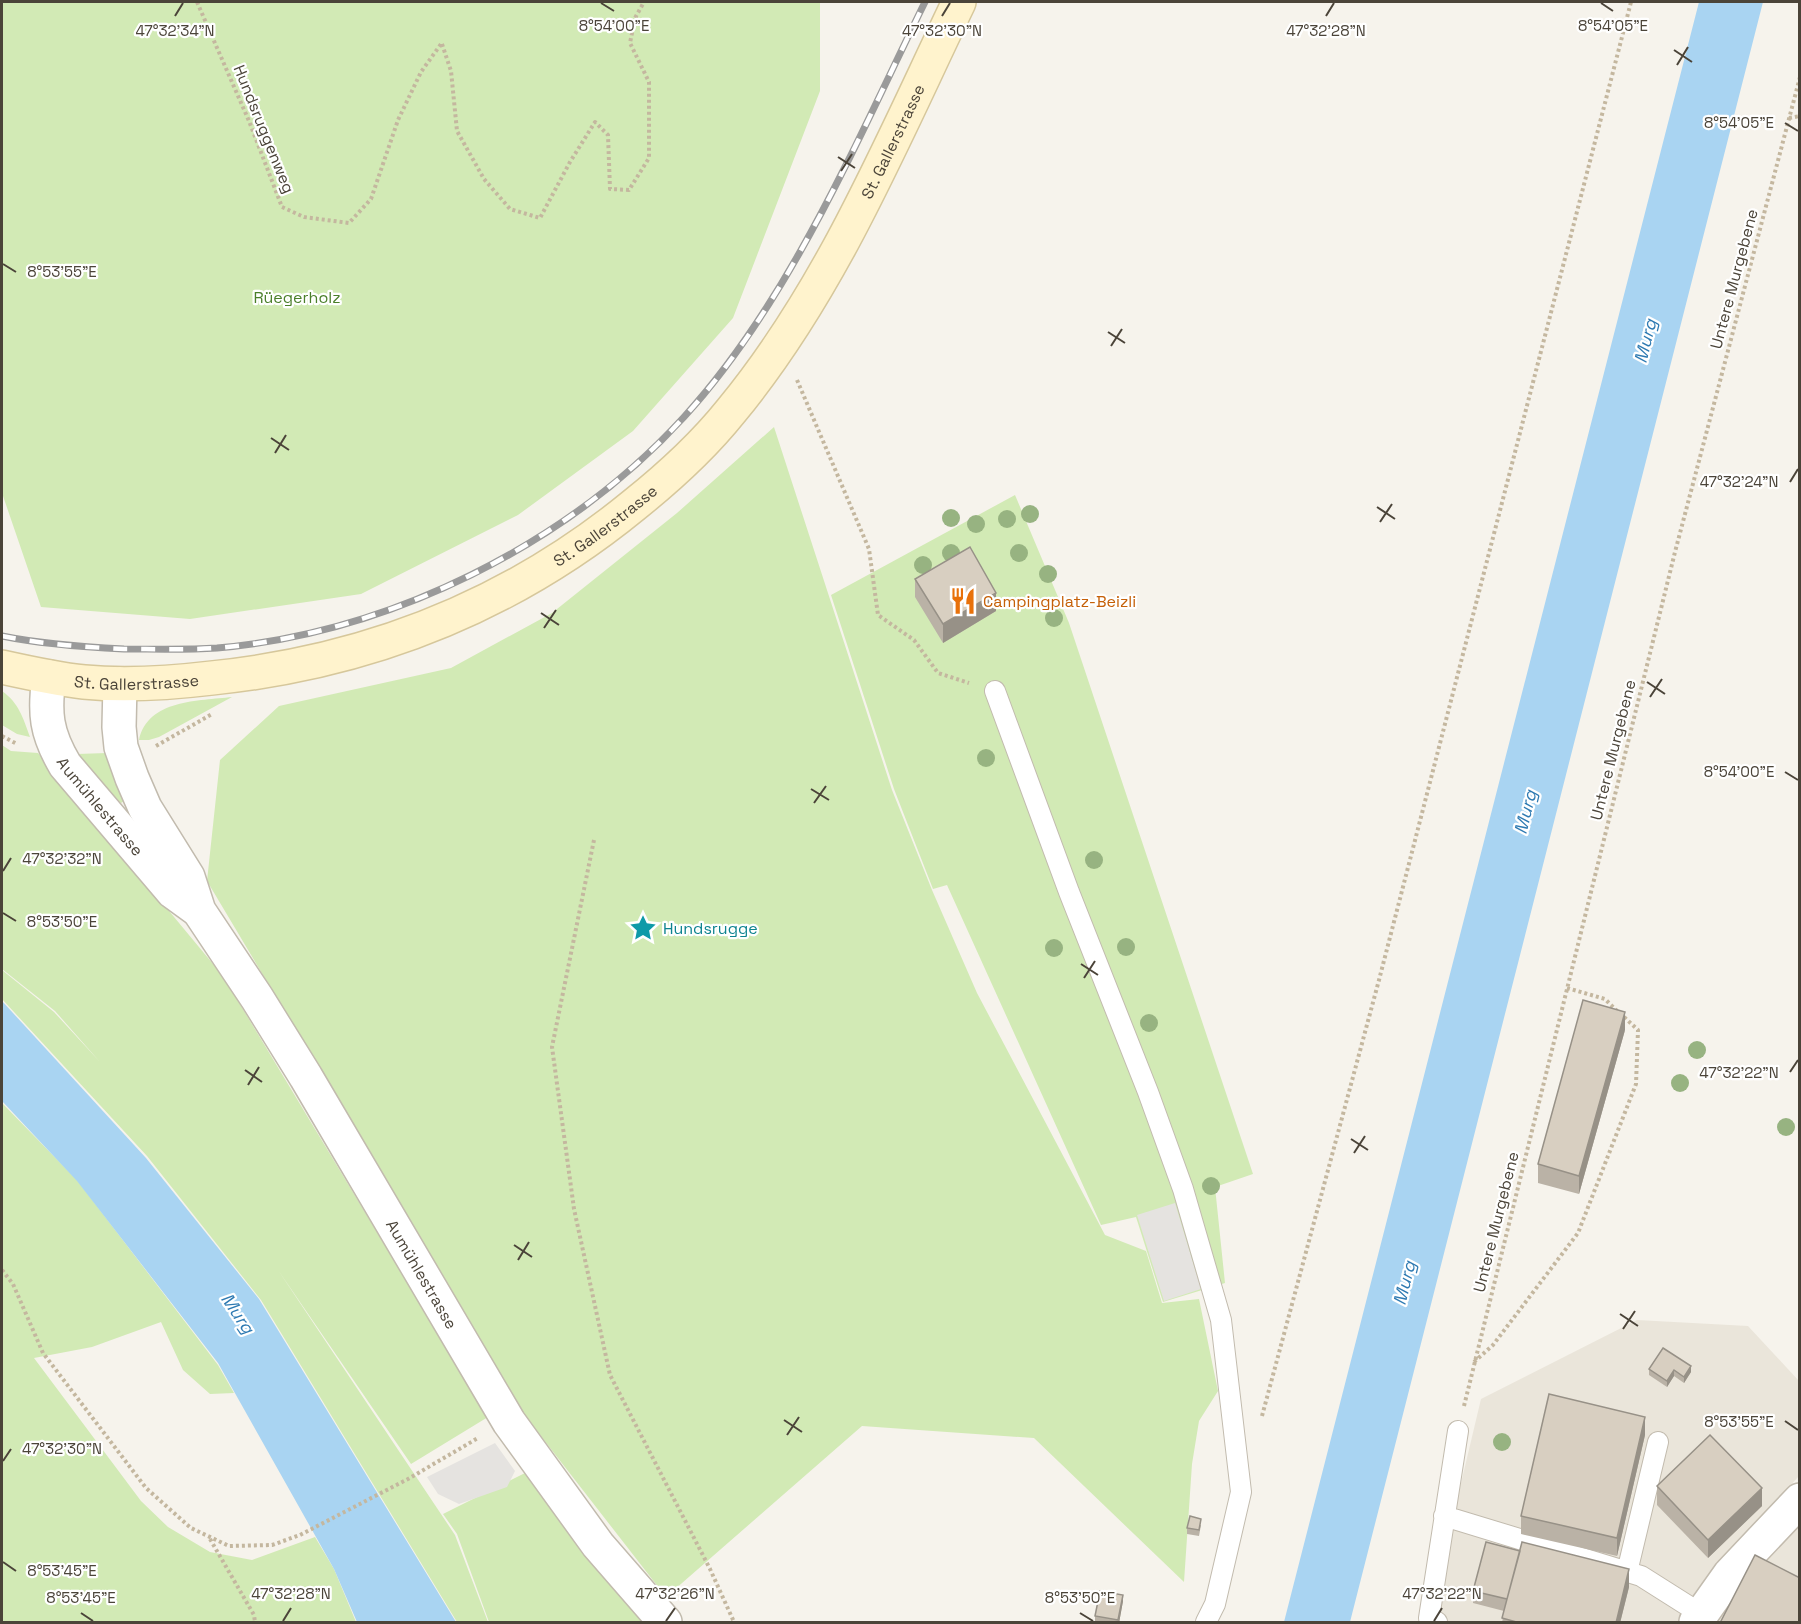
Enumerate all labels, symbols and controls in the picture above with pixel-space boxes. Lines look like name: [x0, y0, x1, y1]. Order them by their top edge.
text: 8°54'00"E: [579, 16, 649, 35]
text: 8°54'05"E: [1578, 16, 1648, 35]
text: 47°32'34"N: [135, 21, 215, 40]
text: 47°32'30"N: [902, 21, 982, 40]
text: 47°32'28"N: [1286, 21, 1366, 40]
street label: Hundsruggenweg: [229, 62, 299, 196]
street label: St. Gallerstrasse: [856, 81, 929, 202]
text: 8°54'05"E: [1704, 113, 1774, 132]
street label: Untere Murgebene: [1705, 207, 1763, 351]
text: 8°53'55"E: [27, 262, 97, 281]
park label: Rüegerholz: [253, 287, 341, 308]
water label: Murg: [1628, 315, 1662, 365]
text: 47°32'24"N: [1700, 472, 1778, 491]
street label: St. Gallerstrasse: [549, 480, 661, 571]
restaurant icon: Campingplatz-Beizli: [948, 586, 978, 616]
place label: Campingplatz-Beizli: [983, 591, 1136, 612]
street label: St. Gallerstrasse: [73, 669, 200, 694]
street label: Untere Murgebene: [1585, 677, 1641, 823]
street label: Aumühlestrasse: [52, 753, 148, 860]
text: 8°54'00"E: [1704, 762, 1774, 781]
water label: Murg: [1508, 786, 1542, 836]
text: 47°32'32"N: [22, 849, 102, 868]
text: 8°53'50"E: [27, 912, 97, 931]
place icon: Hundsrugge: [628, 913, 658, 943]
place label: Hundsrugge: [663, 918, 758, 939]
text: 47°32'22"N: [1699, 1063, 1779, 1082]
street label: Untere Murgebene: [1468, 1149, 1524, 1295]
street label: Aumühlestrasse: [382, 1216, 462, 1333]
water label: Murg: [1387, 1257, 1421, 1307]
water label: Murg: [216, 1288, 261, 1339]
text: 8°53'55"E: [1704, 1412, 1774, 1431]
text: 47°32'30"N: [22, 1439, 102, 1458]
text: 8°53'45"E: [27, 1561, 97, 1580]
text: 47°32'28"N: [251, 1584, 331, 1603]
text: 47°32'26"N: [635, 1584, 715, 1603]
text: 47°32'22"N: [1402, 1584, 1482, 1603]
text: 8°53'45"E: [46, 1588, 116, 1607]
text: 8°53'50"E: [1045, 1588, 1115, 1607]

